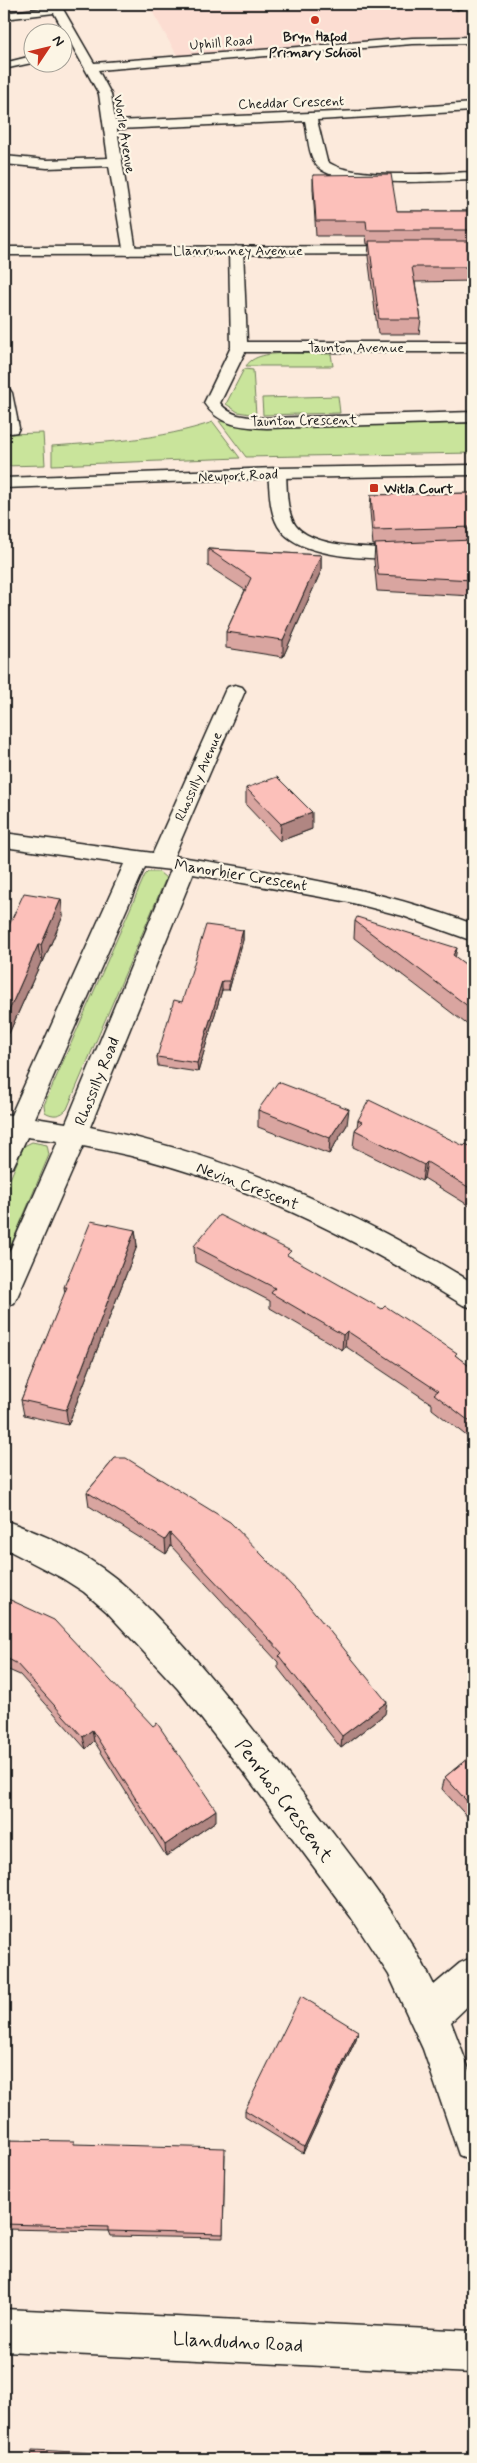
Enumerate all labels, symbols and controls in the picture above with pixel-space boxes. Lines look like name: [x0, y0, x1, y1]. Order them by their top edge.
marker: Bryn Hafod Primary School: [309, 14, 321, 26]
north arrow: [22, 22, 72, 72]
place label: Bryn Hafod Primary School: [269, 28, 361, 62]
street label: Uphill Road: [189, 31, 253, 55]
text: N: [48, 32, 68, 50]
street label: Cheddar Crescent: [238, 92, 344, 114]
street label: Worle Avenue: [109, 94, 139, 175]
street label: Llanrumney Avenue: [173, 242, 303, 260]
street label: Taunton Avenue: [308, 339, 404, 357]
street label: Taunton Crescent: [250, 411, 358, 431]
street label: Newport Road: [198, 466, 278, 486]
place label: Witla Court: [383, 480, 453, 498]
marker: Witla Court: [368, 482, 380, 494]
street label: Rhossilly Avenue: [171, 729, 227, 824]
street label: Manorbier Crescent: [173, 855, 309, 896]
street label: Rhossilly Road: [70, 1034, 125, 1129]
street label: Nevin Crescent: [193, 1157, 302, 1216]
street label: Penrhos Crescent: [229, 1734, 338, 1868]
street label: Llandudno Road: [172, 2327, 304, 2358]

